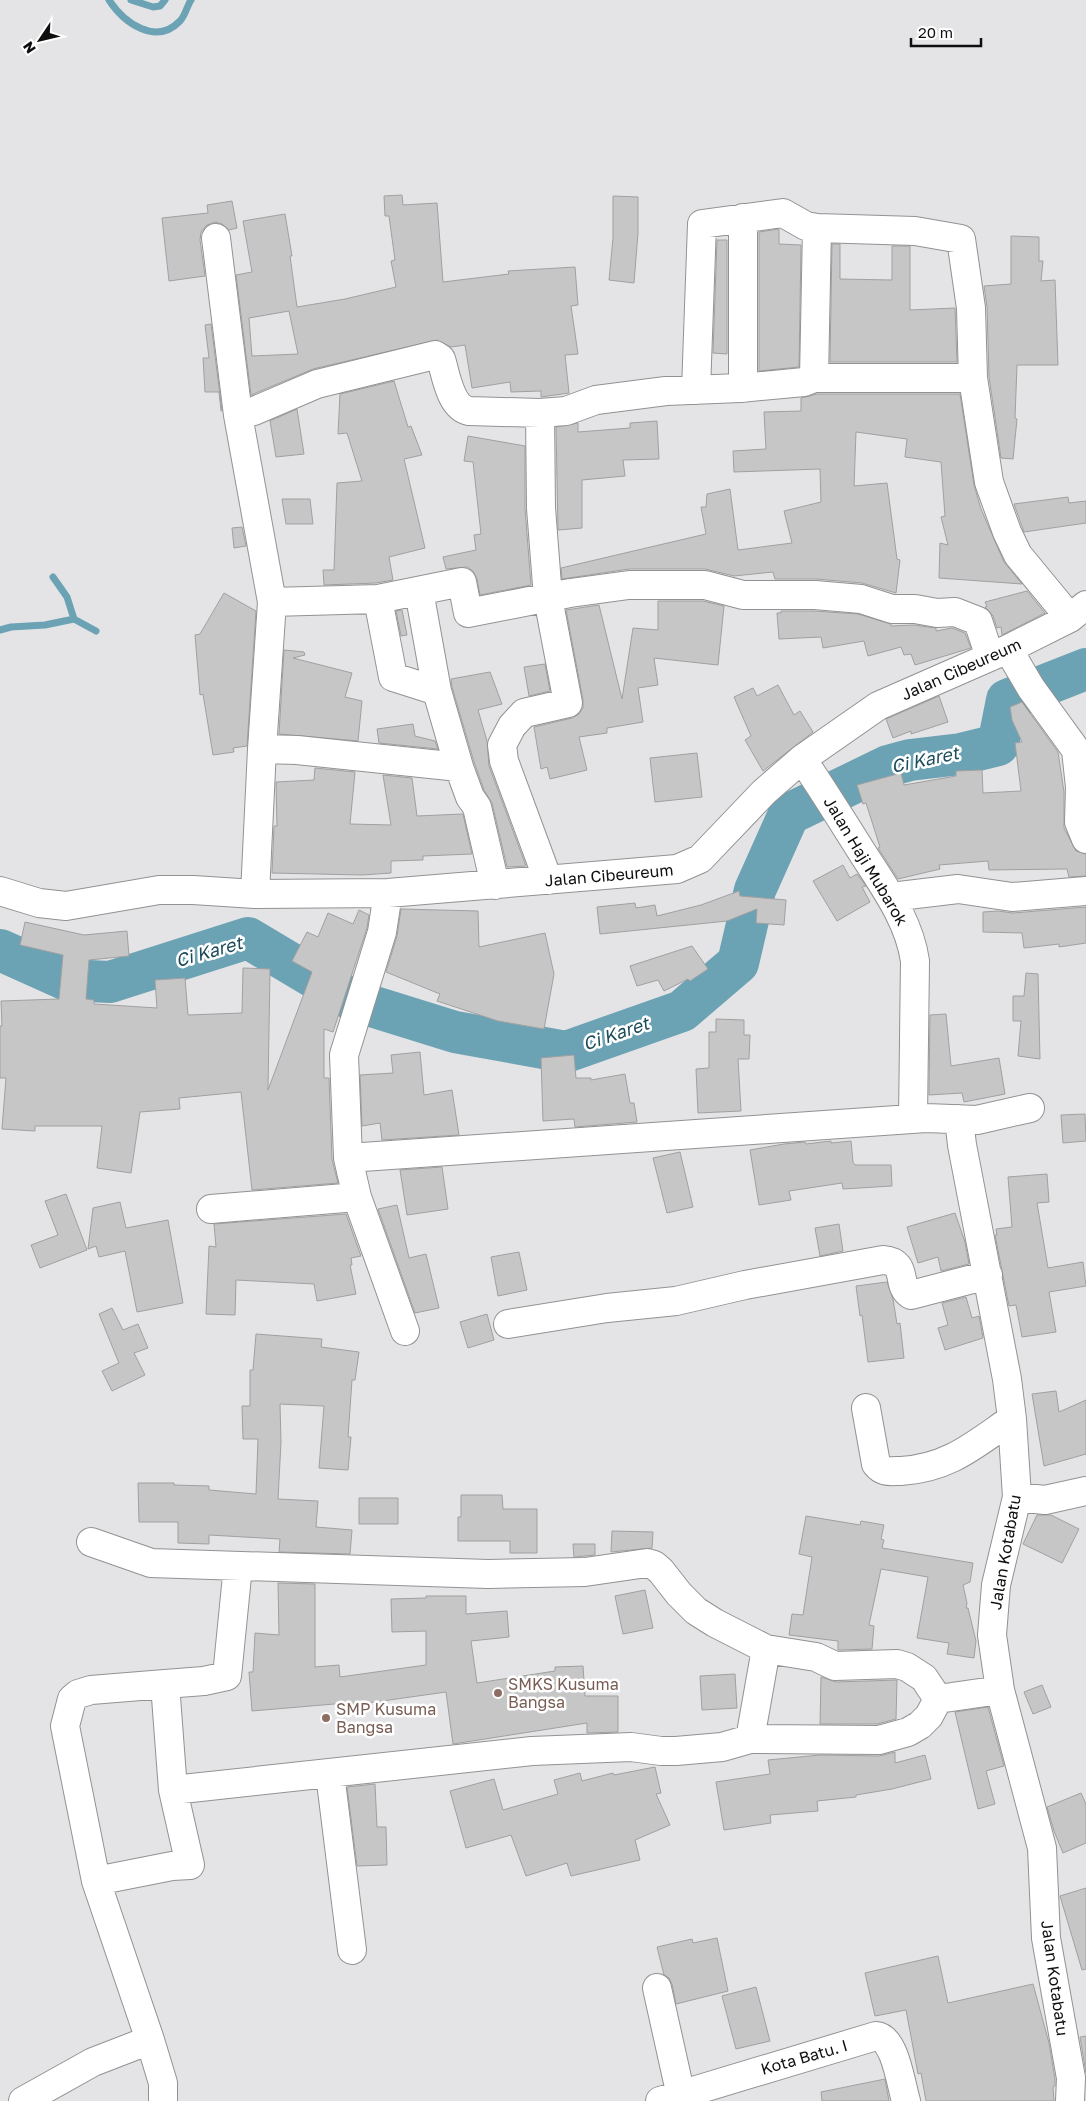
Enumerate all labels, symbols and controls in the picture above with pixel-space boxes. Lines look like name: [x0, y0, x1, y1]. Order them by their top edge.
north arrow: [15, 15, 65, 65]
scale bar: [911, 15, 981, 47]
text: 20 m: [918, 23, 953, 41]
text: N: [19, 39, 39, 57]
street label: Jalan Cibeureum: [898, 634, 1024, 704]
water label: Ci Karet: [889, 741, 962, 777]
street label: Jalan Haji Mubarok: [820, 793, 912, 929]
street label: Jalan Cibeureum: [544, 859, 674, 891]
water label: Ci Karet: [173, 931, 246, 971]
water label: Ci Karet: [580, 1011, 653, 1055]
street label: Jalan Kotabatu: [985, 1493, 1025, 1611]
place label: SMKS Kusuma Bangsa: [508, 1674, 619, 1712]
marker: SMKS Kusuma Bangsa: [492, 1687, 504, 1699]
place label: SMP Kusuma Bangsa: [336, 1699, 436, 1737]
marker: SMP Kusuma Bangsa: [320, 1712, 332, 1724]
street label: Jalan Kotabatu: [1037, 1919, 1073, 2037]
street label: Kota Batu. I: [758, 2035, 850, 2079]

